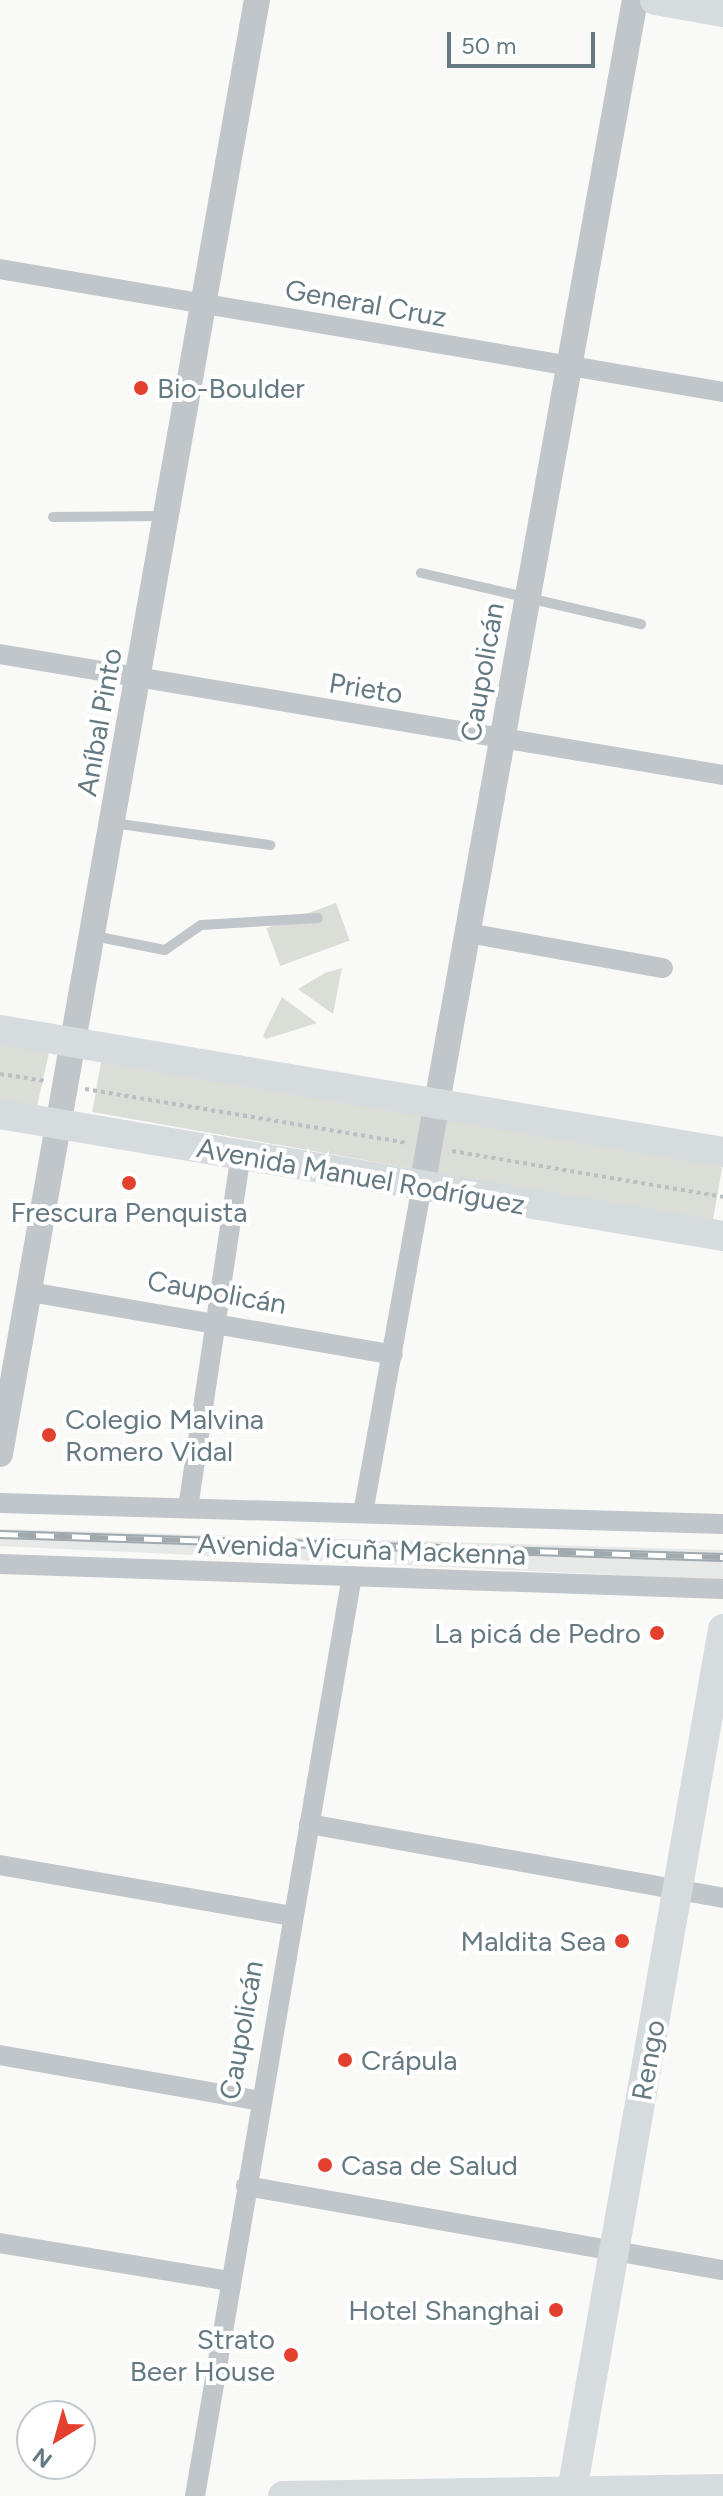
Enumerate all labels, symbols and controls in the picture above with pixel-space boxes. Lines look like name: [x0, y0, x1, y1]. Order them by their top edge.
scale bar: [451, 16, 599, 66]
text: 50 m: [461, 31, 517, 60]
street label: General Cruz: [283, 272, 449, 334]
place label: Bio-Boulder: [157, 371, 305, 405]
marker: Bio-Boulder: [132, 379, 150, 397]
street label: Caupolicán: [453, 600, 511, 744]
street label: Aníbal Pinto: [69, 645, 129, 799]
street label: Prieto: [327, 666, 405, 710]
street label: Avenida Manuel Rodríguez: [194, 1131, 528, 1221]
marker: Frescura Penquista: [120, 1174, 138, 1192]
place label: Frescura Penquista: [10, 1195, 248, 1229]
street label: Caupolicán: [145, 1263, 289, 1321]
place label: Colegio Malvina Romero Vidal: [65, 1402, 264, 1468]
marker: Colegio Malvina Romero Vidal: [40, 1426, 58, 1444]
street label: Avenida Vicuña Mackenna: [197, 1526, 527, 1572]
place label: La picá de Pedro: [434, 1616, 641, 1650]
marker: La picá de Pedro: [648, 1624, 666, 1642]
place label: Maldita Sea: [460, 1924, 606, 1958]
marker: Maldita Sea: [613, 1932, 631, 1950]
street label: Caupolicán: [212, 1958, 270, 2102]
street label: Rengo: [624, 2017, 672, 2103]
place label: Crápula: [361, 2043, 458, 2077]
marker: Crápula: [336, 2051, 354, 2069]
place label: Casa de Salud: [341, 2148, 518, 2182]
marker: Casa de Salud: [316, 2156, 334, 2174]
place label: Hotel Shanghai: [348, 2293, 540, 2327]
marker: Hotel Shanghai: [547, 2301, 565, 2319]
place label: Strato Beer House: [130, 2322, 275, 2388]
marker: Strato Beer House: [282, 2346, 300, 2364]
north arrow: [16, 2400, 96, 2480]
text: N: [28, 2442, 57, 2474]

